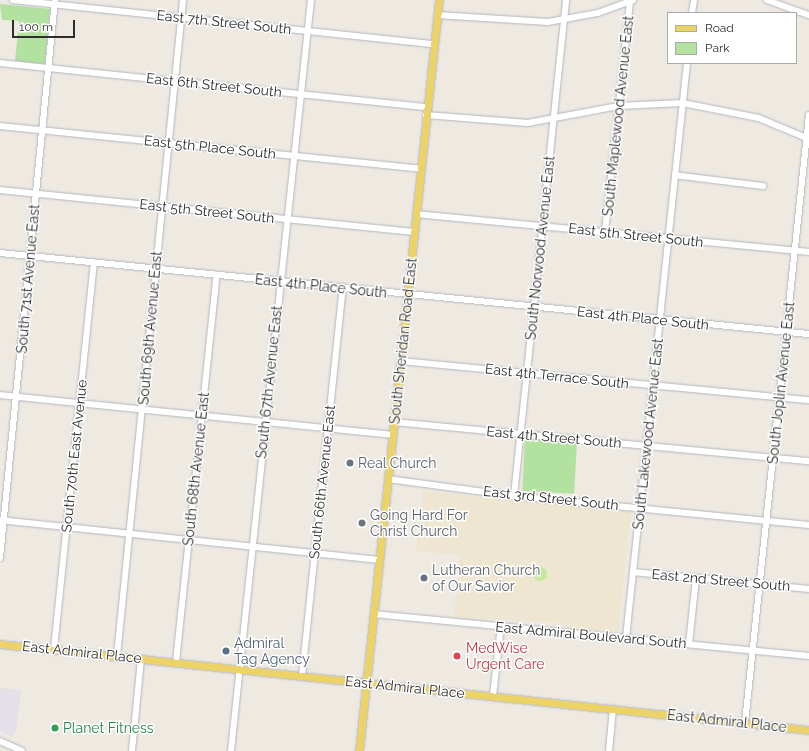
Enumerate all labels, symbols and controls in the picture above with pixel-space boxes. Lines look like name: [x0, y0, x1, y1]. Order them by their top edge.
street label: East 7th Street South: [156, 7, 292, 37]
scale bar: [14, 12, 77, 38]
legend: [667, 12, 797, 64]
street label: South Maplewood Avenue East: [599, 15, 637, 217]
text: 100 m: [19, 20, 53, 34]
text: Road: [705, 21, 734, 35]
text: Park: [705, 41, 730, 55]
street label: East 6th Street South: [145, 70, 283, 100]
street label: East 5th Place South: [143, 132, 277, 162]
street label: South Norwood Avenue East: [522, 155, 558, 341]
street label: East 5th Street South: [139, 196, 275, 226]
street label: South 71st Avenue East: [13, 203, 43, 355]
street label: East 5th Street South: [568, 220, 704, 250]
street label: South 69th Avenue East: [135, 250, 165, 406]
street label: South Sheridan Road East: [386, 257, 420, 425]
street label: East 4th Place South: [254, 271, 388, 301]
street label: South Joplin Avenue East: [764, 301, 798, 465]
street label: East 4th Place South: [576, 303, 710, 333]
street label: South 67th Avenue East: [253, 304, 285, 460]
street label: South Lakewood Avenue East: [630, 337, 666, 531]
street label: East 4th Terrace South: [484, 360, 630, 392]
street label: South 70th East Avenue: [58, 378, 90, 534]
street label: South 68th Avenue East: [180, 391, 212, 547]
street label: South 66th Avenue East: [306, 404, 338, 560]
street label: East 4th Street South: [486, 423, 622, 451]
place label: Real Church: [358, 455, 437, 471]
marker: Real Church: [345, 458, 355, 468]
street label: East 3rd Street South: [483, 483, 619, 513]
place label: Going Hard For Christ Church: [370, 507, 468, 540]
marker: Going Hard For Christ Church: [357, 518, 367, 528]
place label: Lutheran Church of Our Savior: [432, 562, 540, 594]
street label: East 2nd Street South: [651, 566, 791, 594]
marker: Lutheran Church of Our Savior: [419, 573, 429, 583]
street label: East Admiral Boulevard South: [494, 618, 688, 652]
place label: Admiral Tag Agency: [234, 635, 310, 668]
street label: East Admiral Place: [21, 637, 143, 667]
place label: MedWise Urgent Care: [466, 640, 545, 672]
marker: Admiral Tag Agency: [221, 646, 231, 656]
marker: MedWise Urgent Care: [451, 650, 463, 662]
street label: East Admiral Place: [344, 672, 466, 702]
street label: East Admiral Place: [666, 706, 788, 736]
place label: Planet Fitness: [63, 720, 154, 736]
marker: Planet Fitness: [50, 723, 60, 733]

